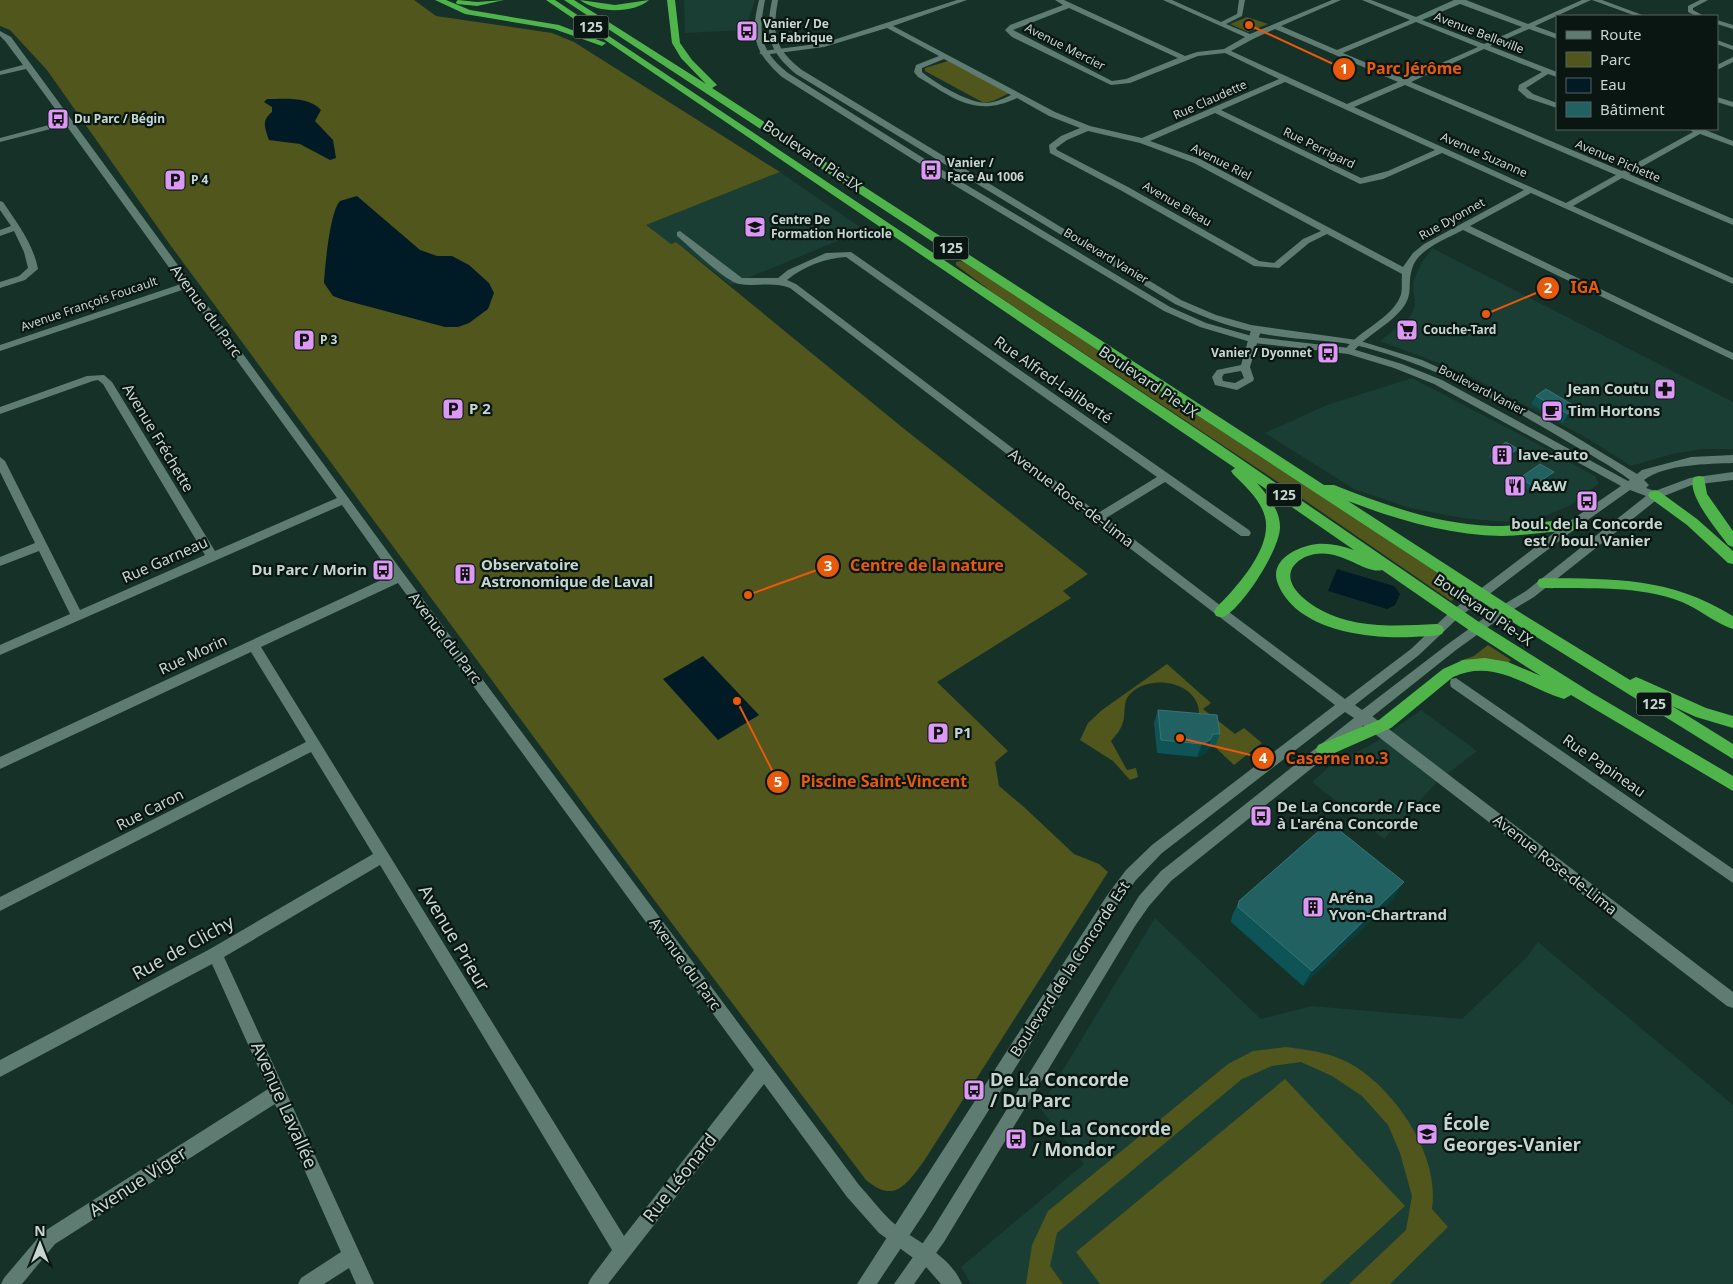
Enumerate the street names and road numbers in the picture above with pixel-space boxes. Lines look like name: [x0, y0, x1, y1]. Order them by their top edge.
street label: Avenue Belleville: [1432, 8, 1527, 58]
road number: 125: [574, 16, 608, 38]
street label: Avenue Mercier: [1022, 19, 1108, 74]
street label: Rue Claudette: [1170, 76, 1250, 123]
street label: Boulevard Pie-IX: [759, 115, 866, 196]
street label: Rue Perrigard: [1280, 123, 1358, 172]
street label: Avenue Suzanne: [1438, 128, 1530, 181]
street label: Avenue Pichette: [1573, 135, 1664, 186]
street label: Avenue Riel: [1188, 139, 1254, 184]
street label: Avenue Bleau: [1140, 177, 1215, 230]
street label: Rue Dyonnet: [1416, 193, 1488, 244]
street label: Boulevard Vanier: [1061, 224, 1152, 288]
road number: 125: [934, 237, 968, 260]
street label: Avenue du Parc: [167, 260, 247, 361]
street label: Avenue François Foucault: [18, 272, 160, 335]
street label: Rue Alfred-Laliberté: [991, 331, 1117, 427]
street label: Boulevard Pie-IX: [1095, 341, 1202, 422]
street label: Boulevard Vanier: [1436, 360, 1529, 419]
street label: Avenue Fréchette: [119, 380, 199, 495]
street label: Avenue Rose-de-Lima: [1005, 443, 1138, 551]
road number: 125: [1266, 484, 1302, 506]
street label: Rue Garneau: [119, 531, 211, 587]
street label: Boulevard Pie-IX: [1430, 569, 1537, 650]
street label: Avenue du Parc: [405, 588, 487, 687]
street label: Rue Morin: [155, 630, 230, 679]
road number: 125: [1636, 692, 1672, 716]
street label: Rue Papineau: [1559, 729, 1650, 801]
street label: Rue Caron: [112, 784, 187, 835]
street label: Avenue Rose-de-Lima: [1490, 809, 1622, 919]
street label: Boulevard de la Concorde Est: [1005, 876, 1134, 1060]
street label: Avenue Prieur: [414, 880, 496, 995]
street label: Rue de Clichy: [127, 909, 238, 985]
street label: Avenue du Parc: [646, 913, 726, 1014]
street label: Avenue Lavallée: [246, 1037, 324, 1172]
street label: Rue Léonard: [637, 1128, 722, 1227]
street label: Avenue Viger: [84, 1140, 191, 1222]

